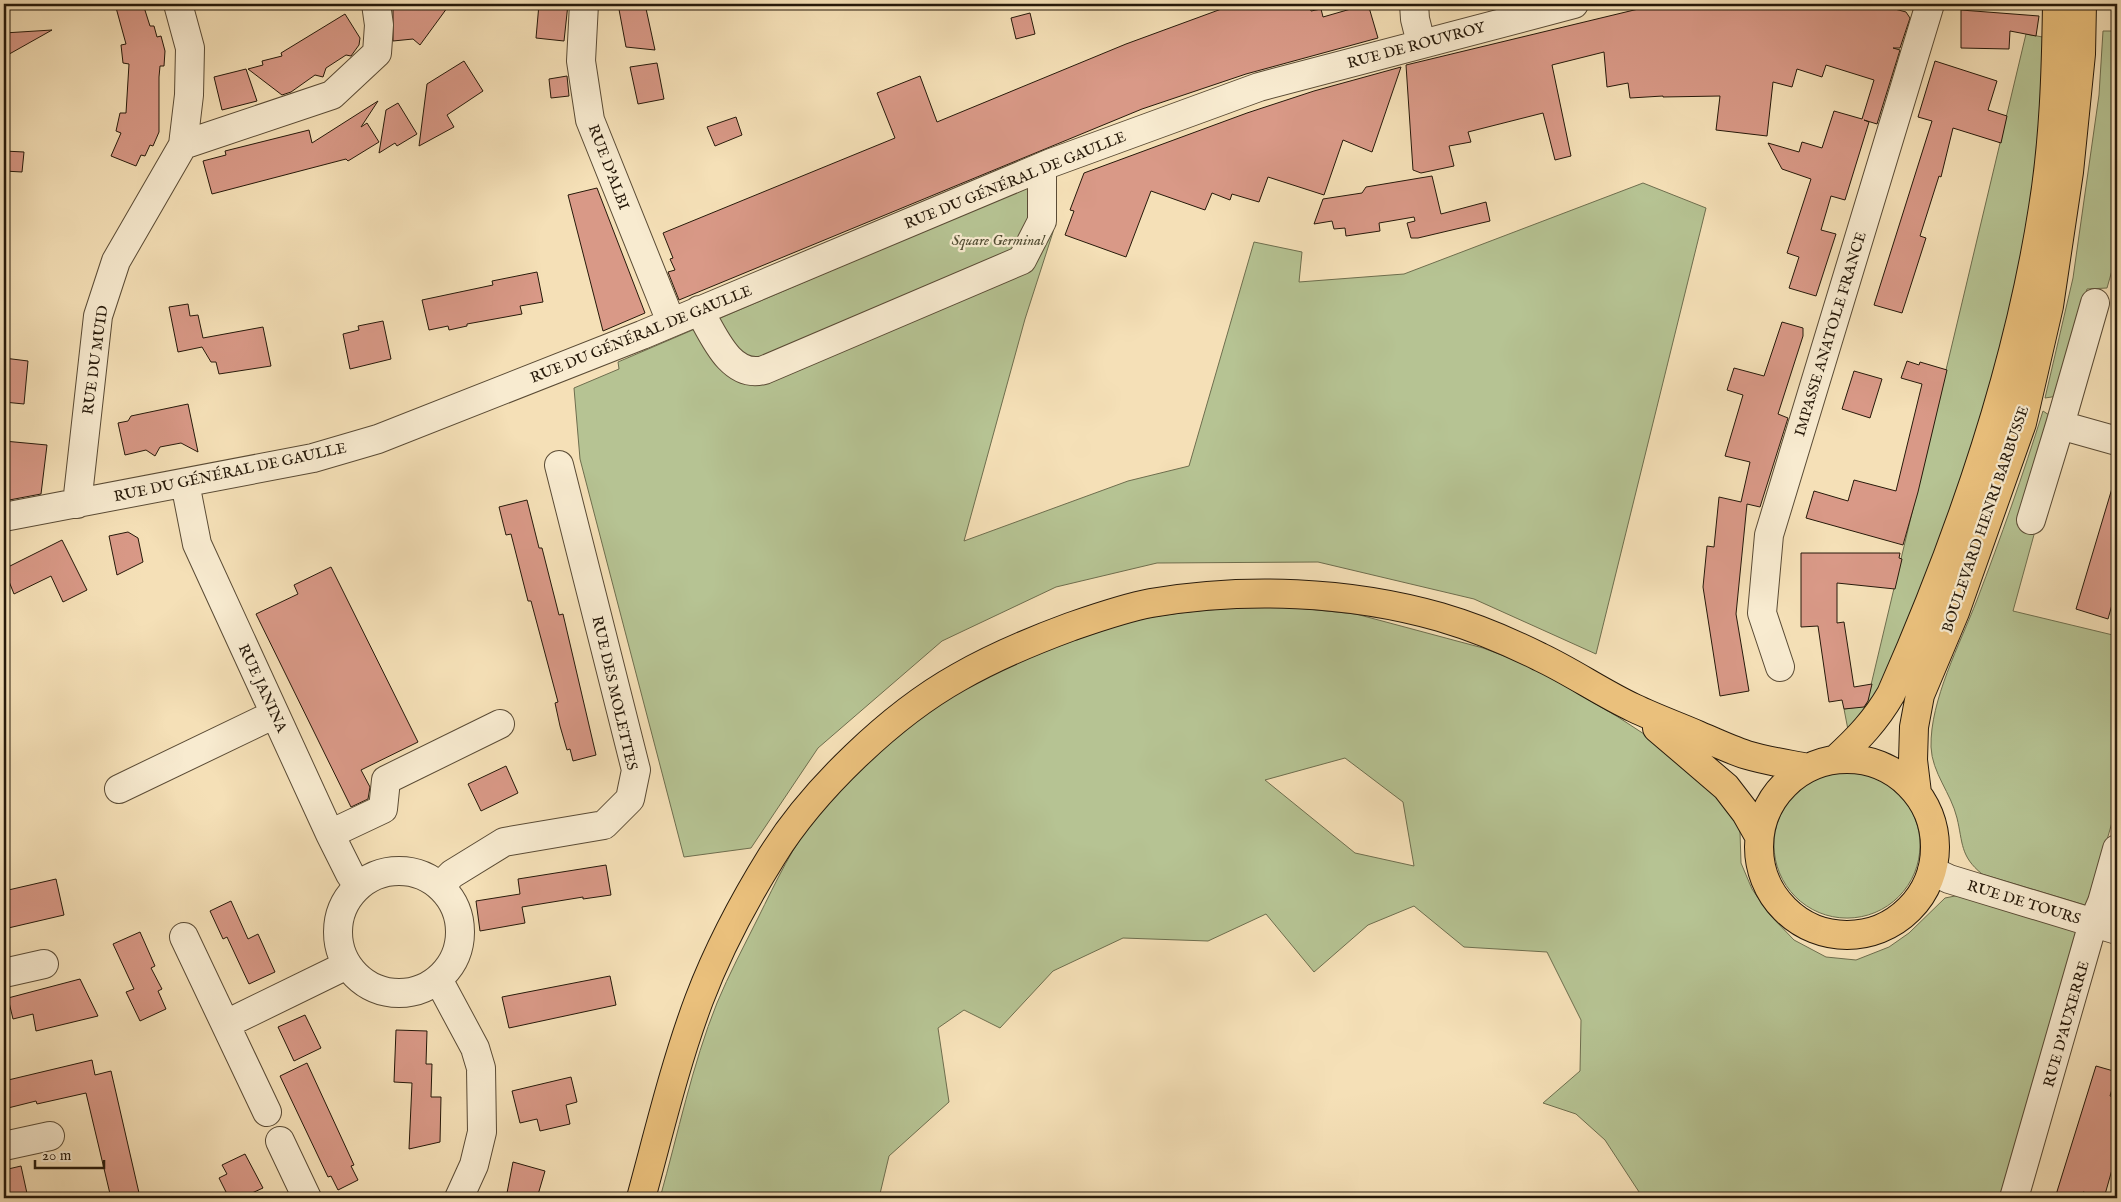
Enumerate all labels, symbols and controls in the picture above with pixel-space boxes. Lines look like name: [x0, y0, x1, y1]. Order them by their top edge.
street label: RUE DE ROUVROY: [1345, 18, 1488, 73]
street label: RUE D'ALBI: [584, 122, 634, 213]
street label: RUE DU GÉNÉRAL DE GAULLE: [902, 127, 1129, 234]
street label: IMPASSE ANATOLE FRANCE: [1790, 230, 1871, 439]
park label: Square Germinal: [952, 231, 1046, 250]
street label: RUE DU GÉNÉRAL DE GAULLE: [528, 281, 755, 388]
street label: RUE DU MUID: [78, 304, 113, 416]
street label: BOULEVARD HENRI BARBUSSE: [1938, 403, 2033, 635]
street label: RUE DU GÉNÉRAL DE GAULLE: [112, 439, 348, 506]
street label: RUE DES MOLETTES: [588, 614, 642, 772]
street label: RUE JANINA: [234, 641, 292, 736]
street label: RUE DE TOURS: [1965, 876, 2083, 929]
street label: RUE D'AUXERRE: [2039, 959, 2094, 1090]
scale bar: [35, 1137, 104, 1169]
text: 20 m: [42, 1146, 72, 1165]

